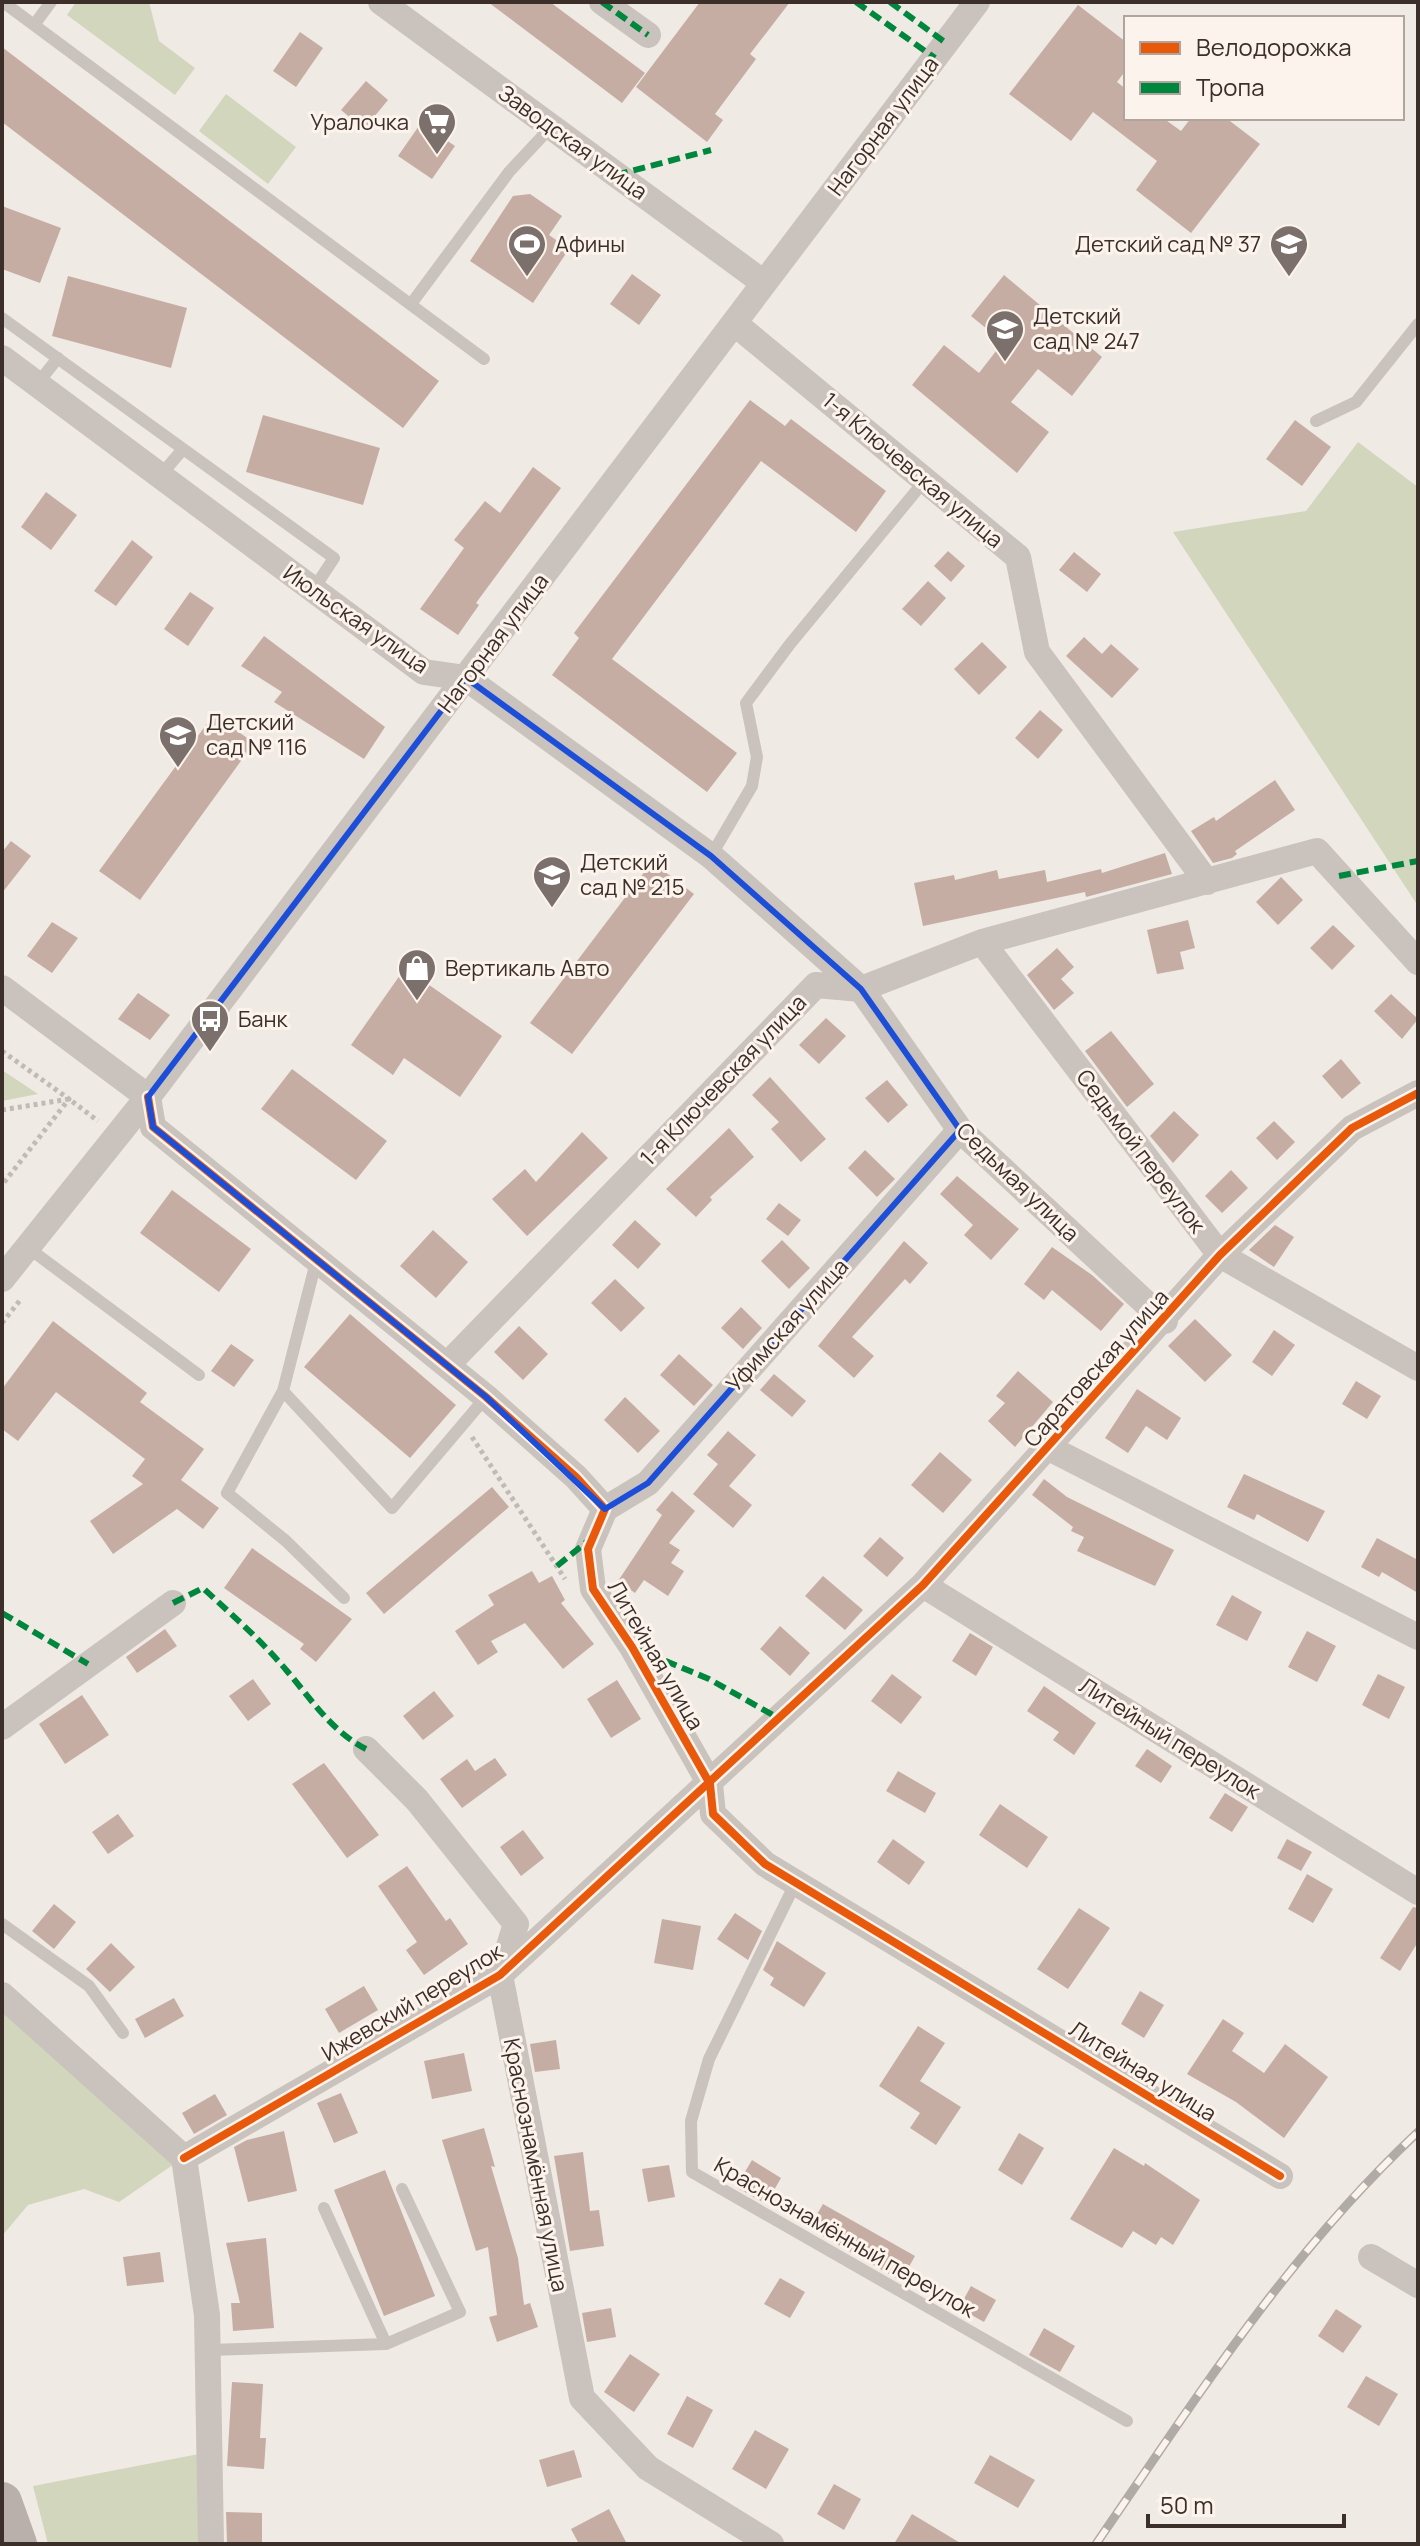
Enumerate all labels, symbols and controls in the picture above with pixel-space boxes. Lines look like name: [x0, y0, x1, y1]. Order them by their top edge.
legend: [1124, 16, 1404, 120]
text: Велодорожка: [1196, 30, 1351, 63]
street label: Нагорная улица: [821, 50, 945, 202]
text: Тропа: [1196, 70, 1265, 103]
street label: Заводская улица: [492, 78, 654, 206]
supermarket icon: Уралочка: [416, 101, 458, 156]
place label: Уралочка: [310, 107, 409, 137]
sports icon: Афины: [506, 223, 548, 278]
school or university icon: Детский сад № 37: [1268, 223, 1310, 278]
place label: Афины: [555, 229, 625, 259]
place label: Детский сад № 37: [1075, 229, 1261, 259]
place label: Детский сад № 247: [1033, 301, 1140, 356]
school or university icon: Детский сад № 247: [984, 308, 1026, 363]
street label: 1-я Ключевская улица: [816, 385, 1010, 555]
street label: Июльская улица: [277, 558, 435, 680]
street label: Нагорная улица: [431, 567, 555, 719]
place label: Детский сад № 116: [206, 707, 307, 762]
school or university icon: Детский сад № 116: [157, 714, 199, 769]
place label: Детский сад № 215: [580, 847, 684, 902]
school or university icon: Детский сад № 215: [531, 854, 573, 909]
shop icon: Вертикаль Авто: [396, 947, 438, 1002]
place label: Вертикаль Авто: [445, 953, 610, 983]
street label: 1-я Ключевская улица: [633, 988, 813, 1172]
bus stop icon: Банк: [189, 998, 231, 1053]
place label: Банк: [238, 1004, 289, 1034]
street label: Седьмой переулок: [1070, 1063, 1213, 1240]
street label: Седьмая улица: [950, 1116, 1086, 1248]
street label: Уфимская улица: [719, 1252, 855, 1398]
street label: Саратовская улица: [1017, 1283, 1175, 1453]
street label: Литейная улица: [601, 1575, 711, 1735]
street label: Литейный переулок: [1074, 1670, 1267, 1806]
street label: Ижевский переулок: [316, 1936, 509, 2068]
street label: Литейная улица: [1064, 2014, 1222, 2128]
street label: Краснознамённая улица: [497, 2036, 575, 2294]
street label: Краснознамённый переулок: [709, 2150, 982, 2325]
scale bar: [1148, 2478, 1344, 2528]
text: 50 m: [1160, 2488, 1214, 2521]

